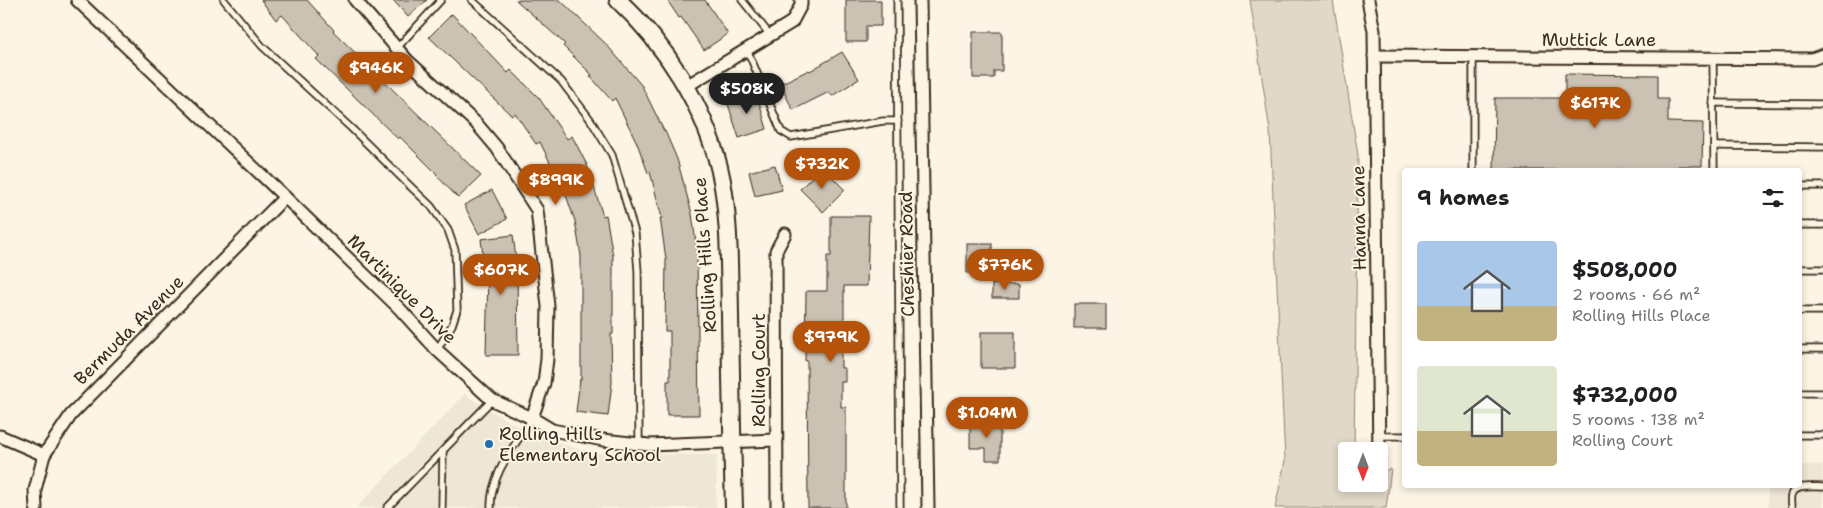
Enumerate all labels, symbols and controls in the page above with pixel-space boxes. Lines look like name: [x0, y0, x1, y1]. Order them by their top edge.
street label: Muttick Lane: [1542, 28, 1656, 52]
pin: $946K: [341, 52, 411, 94]
text: $946K: [349, 57, 403, 78]
pin: $508K: [712, 72, 782, 115]
text: $508K: [720, 78, 774, 99]
pin: $617K: [1560, 86, 1630, 129]
text: $617K: [1570, 92, 1620, 113]
pin: $732K: [787, 148, 857, 190]
text: $732K: [795, 153, 849, 174]
pin: $899K: [521, 164, 591, 206]
street label: Hanna Lane: [1346, 165, 1372, 271]
text: $899K: [528, 169, 584, 190]
street label: Rolling Hills Place: [688, 176, 722, 334]
text: 9 homes: [1417, 184, 1509, 212]
icon: filters: [1759, 184, 1787, 212]
street label: Cheshier Road: [894, 191, 920, 317]
street label: Martinique Drive: [342, 229, 462, 349]
pin: $776K: [970, 248, 1040, 291]
pin: $607K: [466, 254, 536, 296]
text: $776K: [978, 254, 1032, 275]
text: $508,000: [1572, 256, 1677, 284]
text: $607K: [473, 259, 529, 280]
icon: home: [1457, 261, 1517, 321]
street label: Bermuda Avenue: [69, 270, 189, 390]
text: 2 rooms · 66 m²: [1572, 284, 1700, 305]
text: Rolling Hills Place: [1572, 305, 1711, 326]
street label: Rolling Court: [747, 313, 771, 427]
pin: $979K: [796, 320, 866, 363]
text: $979K: [804, 326, 858, 347]
text: $732,000: [1572, 381, 1678, 409]
icon: home: [1457, 386, 1517, 446]
pin: $1.04M: [946, 396, 1028, 439]
text: $1.04M: [957, 402, 1017, 423]
text: 5 rooms · 138 m²: [1572, 409, 1705, 430]
place label: Rolling Hills Elementary School: [499, 422, 662, 467]
text: Rolling Court: [1572, 430, 1673, 451]
marker: Rolling Hills Elementary School: [483, 438, 495, 450]
north arrow: [1338, 442, 1388, 492]
map controls: [1338, 442, 1388, 492]

